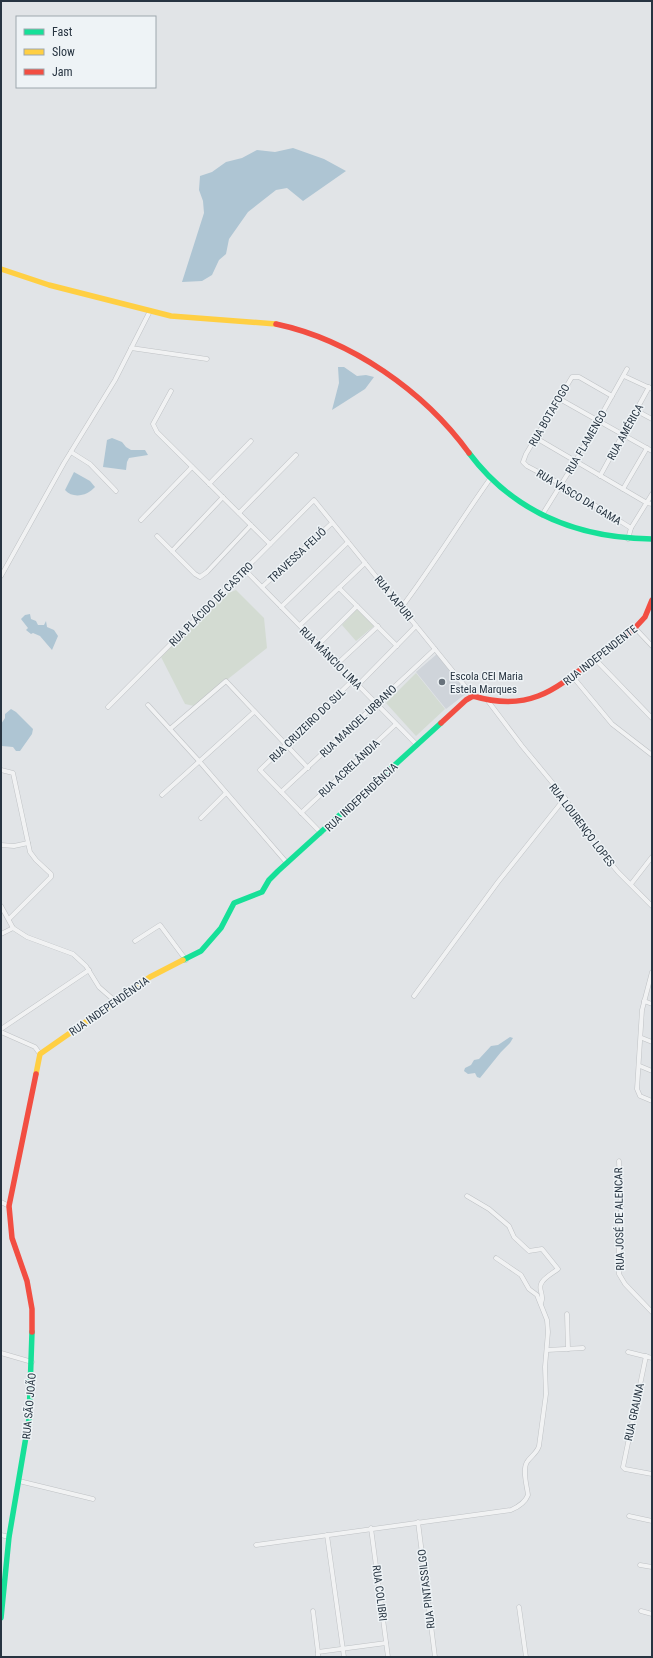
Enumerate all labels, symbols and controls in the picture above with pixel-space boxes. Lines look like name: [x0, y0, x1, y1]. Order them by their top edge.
legend: [16, 16, 156, 88]
text: Fast: [52, 25, 73, 39]
text: Slow: [52, 45, 75, 59]
text: Jam: [52, 65, 73, 79]
street label: RUA BOTAFOGO: [526, 382, 573, 449]
street label: RUA AMÉRICA: [605, 401, 646, 463]
street label: RUA FLAMENGO: [563, 408, 610, 476]
street label: RUA VASCO DA GAMA: [534, 467, 624, 528]
street label: TRAVESSA FEIJÓ: [266, 525, 329, 586]
street label: RUA PLÁCIDO DE CASTRO: [167, 560, 256, 649]
street label: RUA XAPURI: [372, 573, 416, 623]
street label: RUA INDEPENDENTE: [561, 622, 640, 688]
street label: RUA MÂNCIO LIMA: [297, 624, 365, 693]
place label: Escola CEI Maria Estela Marques: [450, 670, 523, 696]
marker: Escola CEI Maria Estela Marques: [437, 677, 447, 687]
street label: RUA MANOEL URBANO: [317, 683, 399, 760]
street label: RUA CRUZEIRO DO SUL: [267, 686, 348, 765]
street label: RUA ACRELÂNDIA: [316, 736, 383, 800]
street label: RUA INDEPENDÊNCIA: [322, 760, 401, 834]
street label: RUA LOURENÇO LOPES: [546, 781, 617, 870]
street label: RUA INDEPENDÊNCIA: [67, 974, 152, 1039]
street label: RUA JOSÉ DE ALENCAR: [612, 1167, 627, 1271]
street label: RUA SÃO JOÃO: [20, 1372, 39, 1440]
street label: RUA GRAUNA: [622, 1381, 647, 1442]
street label: RUA PINTASSILGO: [415, 1548, 438, 1629]
street label: RUA COLIBRI: [370, 1564, 389, 1622]

